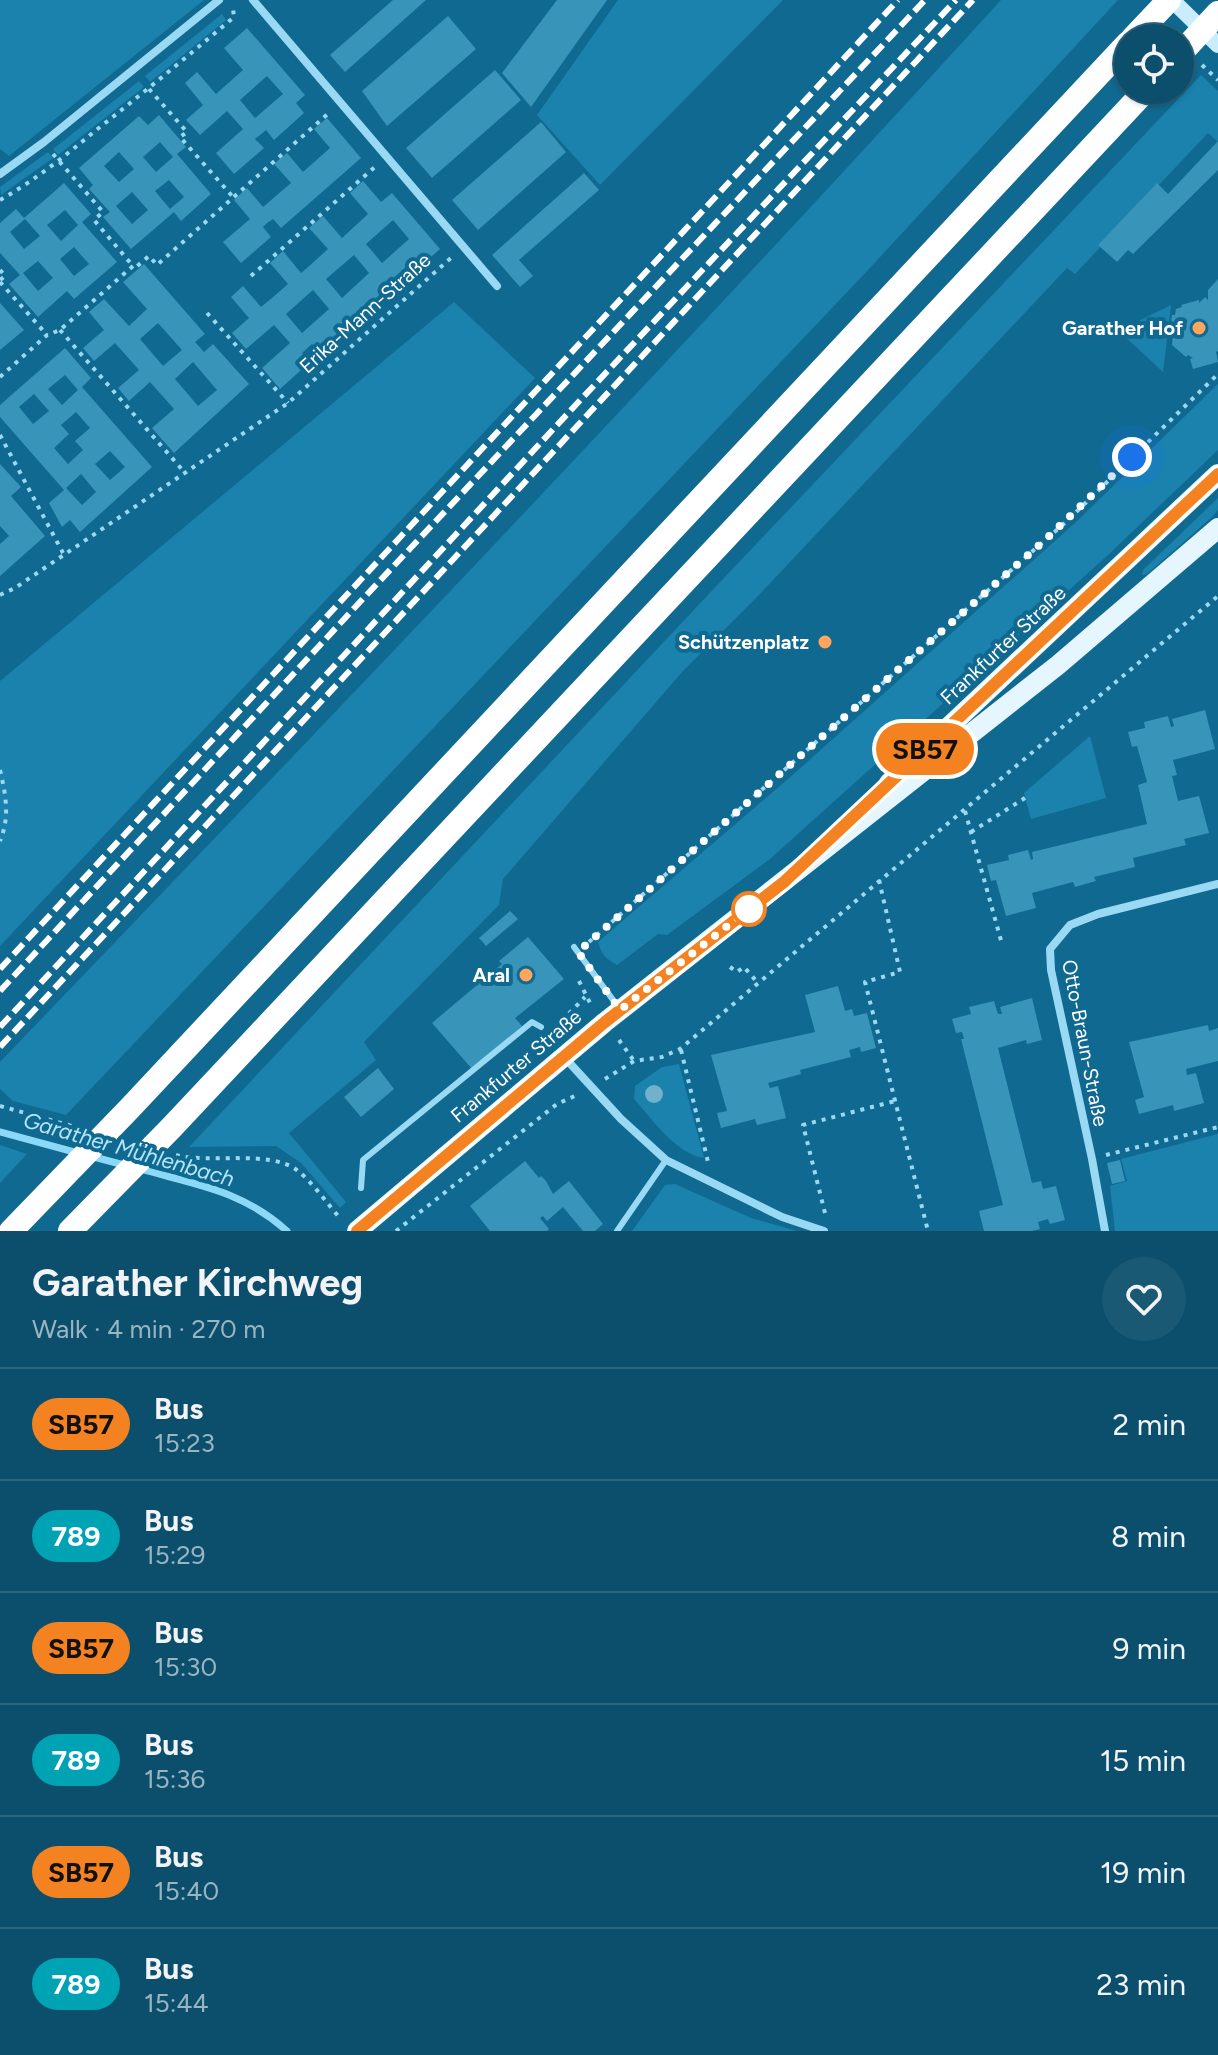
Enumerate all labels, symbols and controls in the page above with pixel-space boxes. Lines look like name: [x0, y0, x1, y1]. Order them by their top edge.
map controls: [1114, 24, 1194, 104]
button: locate: [1114, 24, 1194, 104]
street label: Erika-Mann-Straße: [295, 248, 436, 378]
place label: Garather Hof: [1062, 316, 1183, 340]
marker: Garather Hof: [1190, 319, 1208, 337]
your location: [1112, 437, 1152, 477]
street label: Frankfurter Straße: [935, 581, 1071, 709]
place label: Schützenplatz: [678, 630, 809, 654]
marker: Schützenplatz: [816, 633, 834, 651]
line badge: SB57: [869, 723, 981, 775]
text: SB57: [892, 732, 958, 766]
unlabelled marker: [732, 892, 766, 926]
street label: Otto-Braun-Straße: [1057, 958, 1113, 1128]
place label: Aral: [473, 963, 510, 987]
marker: Aral: [517, 966, 535, 984]
street label: Frankfurter Straße: [446, 1004, 586, 1128]
water label: Garather Mühlenbach: [20, 1106, 237, 1193]
button: heart: [1102, 1257, 1186, 1341]
text: Garather Kirchweg: [32, 1260, 363, 1306]
text: Walk · 4 min · 270 m: [32, 1313, 265, 1345]
text: Bus: [154, 1390, 203, 1427]
text: 2 min: [1113, 1406, 1186, 1443]
text: SB57: [48, 1407, 114, 1441]
text: 15:23: [154, 1427, 215, 1459]
text: Bus: [144, 1502, 193, 1539]
text: 8 min: [1111, 1518, 1186, 1555]
text: 789: [52, 1519, 100, 1553]
text: 15:29: [144, 1539, 206, 1571]
text: Bus: [154, 1614, 203, 1651]
text: 9 min: [1112, 1630, 1186, 1667]
text: SB57: [48, 1631, 114, 1665]
text: 15:30: [154, 1651, 217, 1683]
text: Bus: [144, 1726, 193, 1763]
text: 15 min: [1100, 1742, 1186, 1779]
text: 789: [52, 1743, 100, 1777]
text: 15:36: [144, 1763, 205, 1795]
text: Bus: [154, 1838, 203, 1875]
text: 19 min: [1100, 1854, 1186, 1891]
text: SB57: [48, 1855, 114, 1889]
text: 15:40: [154, 1875, 219, 1907]
text: Bus: [144, 1950, 193, 1987]
text: 23 min: [1096, 1966, 1186, 2003]
text: 789: [52, 1967, 100, 2001]
text: 15:44: [144, 1987, 209, 2019]

